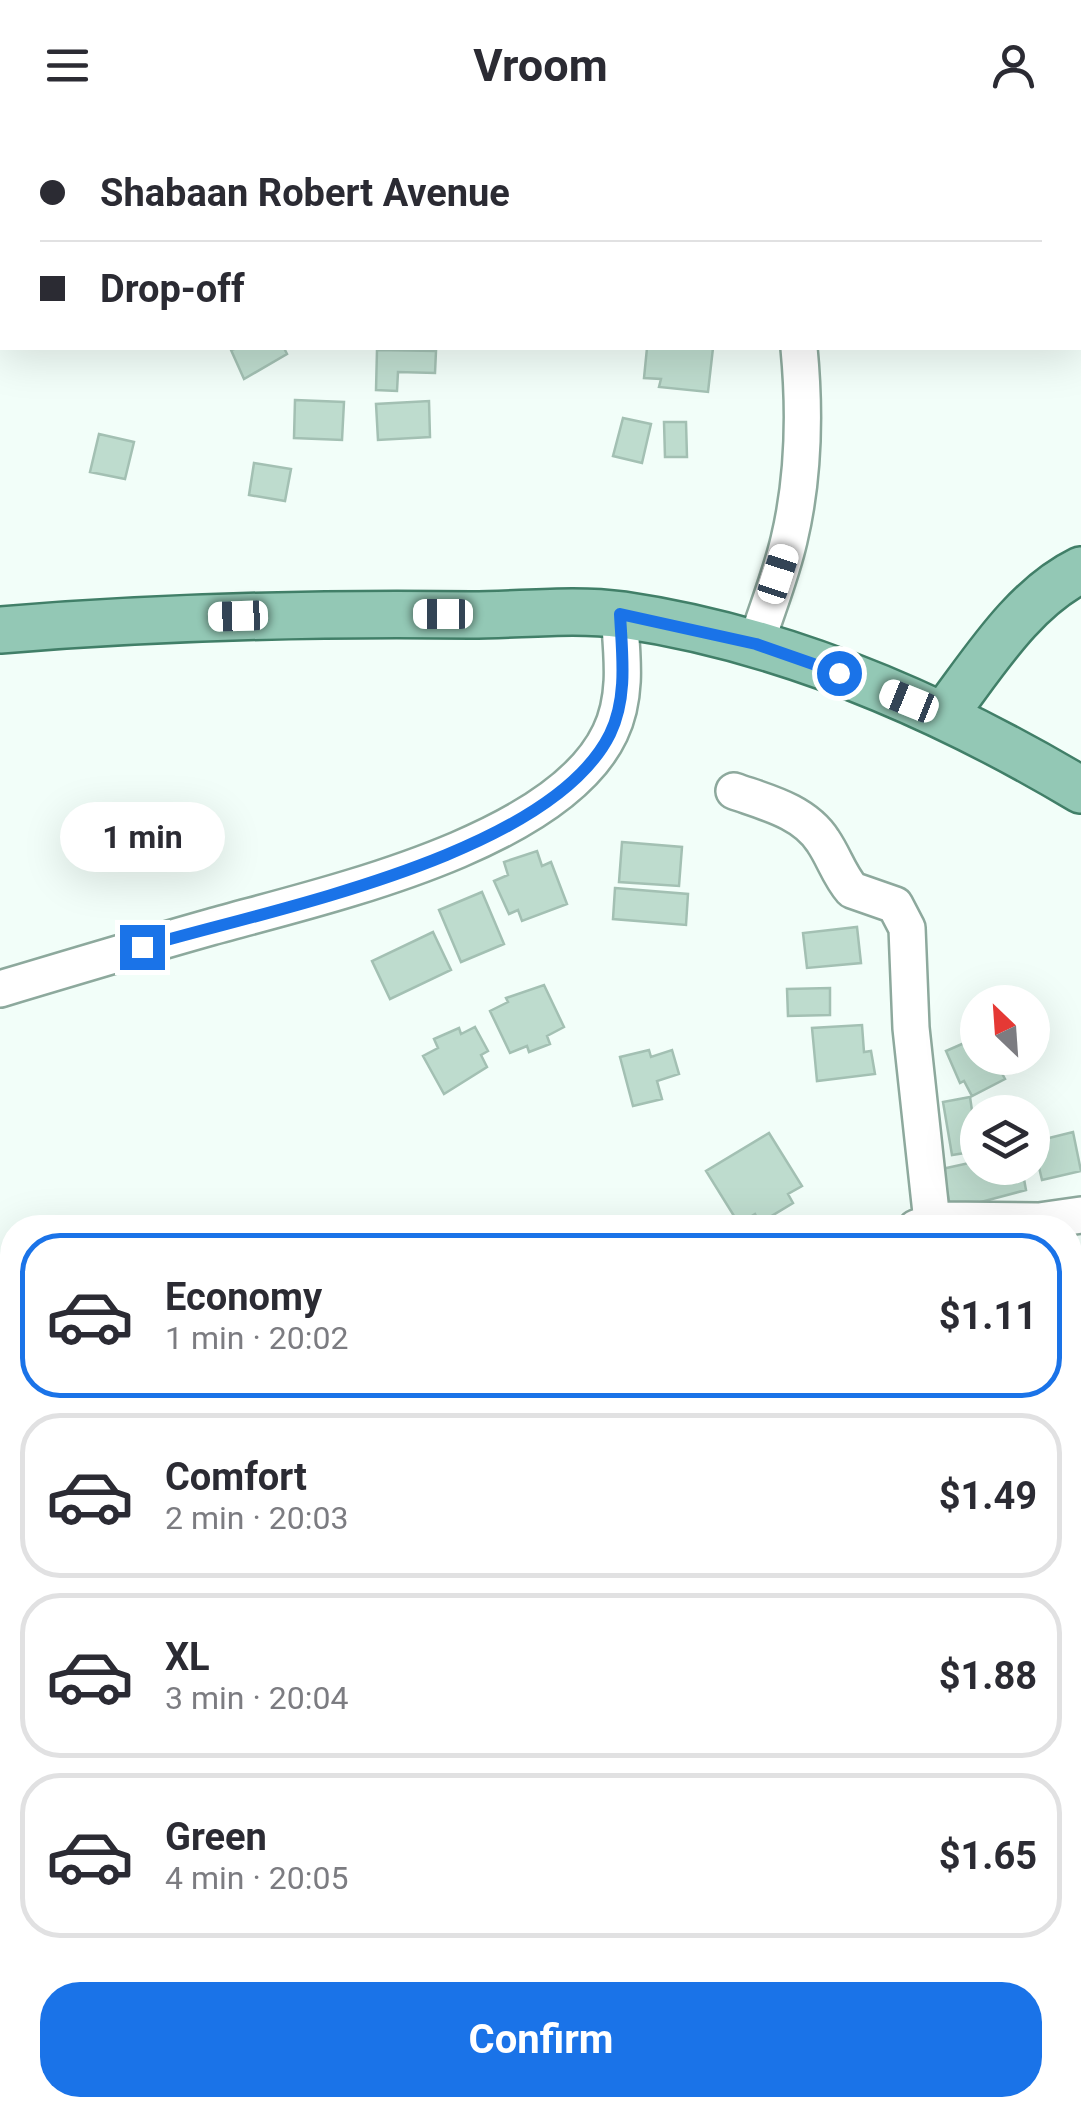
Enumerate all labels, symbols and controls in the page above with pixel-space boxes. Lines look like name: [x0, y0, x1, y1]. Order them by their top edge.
icon: menu: [40, 38, 95, 93]
icon: person: [986, 38, 1041, 93]
text: Vroom: [473, 39, 608, 92]
text: Shabaan Robert Avenue: [100, 171, 510, 215]
text: Drop-off: [100, 267, 245, 311]
car: [754, 541, 802, 607]
car: [413, 599, 473, 629]
car: [207, 600, 269, 632]
route start: [817, 651, 862, 696]
car: [876, 676, 942, 726]
callout: 1 min: [59, 802, 224, 872]
text: 1 min: [102, 818, 183, 856]
route end: [120, 925, 165, 970]
north arrow: [960, 985, 1050, 1075]
map controls: [960, 985, 1050, 1185]
button: layers: [960, 1095, 1050, 1185]
icon: car: [45, 1271, 135, 1361]
text: Economy: [165, 1275, 322, 1319]
text: $1.11: [939, 1294, 1037, 1338]
text: 1 min · 20:02: [165, 1319, 348, 1357]
icon: car: [45, 1451, 135, 1541]
text: Comfort: [165, 1455, 307, 1499]
text: $1.49: [939, 1474, 1037, 1518]
text: 2 min · 20:03: [165, 1499, 348, 1537]
icon: car: [45, 1631, 135, 1721]
text: XL: [165, 1635, 210, 1679]
text: $1.88: [939, 1654, 1037, 1698]
text: 3 min · 20:04: [165, 1679, 348, 1717]
icon: car: [45, 1811, 135, 1901]
text: Green: [165, 1815, 267, 1859]
text: $1.65: [939, 1834, 1037, 1878]
text: 4 min · 20:05: [165, 1859, 348, 1897]
button: Confirm: [40, 1982, 1042, 2097]

